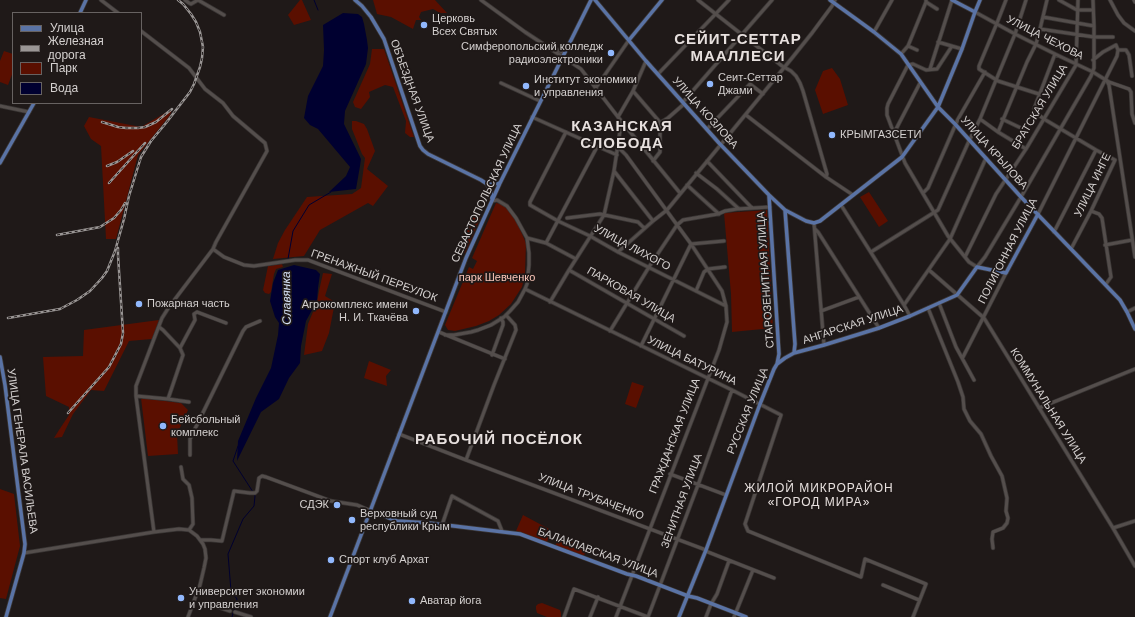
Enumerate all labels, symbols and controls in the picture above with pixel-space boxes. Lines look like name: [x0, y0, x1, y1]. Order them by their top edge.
legend: [12, 12, 142, 104]
place label: Церковь Всех Святых: [432, 12, 497, 38]
street label: УЛИЦА ЧЕХОВА: [1004, 13, 1086, 63]
marker: Церковь Всех Святых: [419, 20, 429, 30]
text: Улица: [50, 21, 84, 35]
district label: СЕЙИТ-СЕТТАР МААЛЛЕСИ: [674, 31, 802, 66]
text: Железная дорога: [48, 34, 104, 62]
street label: ОБЪЕЗДНАЯ УЛИЦА: [387, 38, 437, 144]
place label: Симферопольский колледж радиоэлектроники: [461, 40, 603, 66]
marker: Симферопольский колледж радиоэлектроники: [606, 48, 616, 58]
text: Парк: [50, 61, 77, 75]
street label: БРАТСКАЯ УЛИЦА: [1009, 62, 1071, 152]
place label: Сеит-Сеттар Джами: [718, 71, 783, 97]
place label: Институт экономики и управления: [534, 73, 637, 99]
street label: УЛИЦА КОЗЛОВА: [669, 75, 741, 151]
marker: Сеит-Сеттар Джами: [705, 79, 715, 89]
text: Вода: [50, 81, 78, 95]
marker: Институт экономики и управления: [521, 81, 531, 91]
street label: УЛИЦА КРЫЛОВА: [958, 114, 1030, 192]
district label: КАЗАНСКАЯ СЛОБОДА: [571, 118, 673, 153]
street label: СЕВАСТОПОЛЬСКАЯ УЛИЦА: [449, 121, 525, 265]
place label: КРЫМГАЗСЕТИ: [840, 128, 922, 142]
marker: КРЫМГАЗСЕТИ: [827, 130, 837, 140]
street label: УЛИЦА ИНГЕ: [1072, 151, 1114, 219]
street label: ПОЛИГОННАЯ УЛИЦА: [976, 196, 1040, 306]
street label: СТАРОЗЕНИТНАЯ УЛИЦА: [755, 211, 777, 349]
street label: УЛИЦА ЛИХОГО: [591, 222, 673, 274]
street label: ГРЕНАЖНЫЙ ПЕРЕУЛОК: [309, 247, 439, 305]
street label: ПАРКОВАЯ УЛИЦА: [584, 264, 678, 326]
water label: Славянка: [279, 271, 295, 325]
park label: парк Шевченко: [459, 271, 535, 285]
place label: Пожарная часть: [147, 297, 230, 311]
place label: Агрокомплекс имени Н. И. Ткачёва: [302, 298, 408, 324]
marker: Пожарная часть: [134, 299, 144, 309]
street label: АНГАРСКАЯ УЛИЦА: [801, 303, 905, 347]
marker: Агрокомплекс имени Н. И. Ткачёва: [411, 306, 421, 316]
street label: УЛИЦА БАТУРИНА: [645, 334, 739, 388]
street label: КОММУНАЛЬНАЯ УЛИЦА: [1007, 346, 1089, 466]
street label: РУССКАЯ УЛИЦА: [725, 366, 771, 456]
street label: УЛИЦА ГЕНЕРАЛА ВАСИЛЬЕВА: [4, 368, 40, 534]
street label: ГРАЖДАНСКАЯ УЛИЦА: [647, 376, 703, 496]
place label: Бейсбольный комплекс: [171, 413, 240, 439]
marker: Бейсбольный комплекс: [158, 421, 168, 431]
district label: РАБОЧИЙ ПОСЁЛОК: [415, 431, 583, 449]
street label: ЗЕНИТНАЯ УЛИЦА: [659, 452, 705, 550]
street label: УЛИЦА ТРУБАЧЕНКО: [536, 471, 646, 523]
district label: ЖИЛОЙ МИКРОРАЙОН «ГОРОД МИРА»: [744, 482, 894, 510]
place label: СДЭК: [300, 498, 329, 512]
marker: СДЭК: [332, 500, 342, 510]
place label: Верховный суд республики Крым: [360, 507, 450, 533]
marker: Верховный суд республики Крым: [347, 515, 357, 525]
street label: БАЛАКЛАВСКАЯ УЛИЦА: [536, 525, 660, 581]
place label: Спорт клуб Архат: [339, 553, 429, 567]
marker: Спорт клуб Архат: [326, 555, 336, 565]
place label: Университет экономии и управления: [189, 585, 305, 611]
marker: Университет экономии и управления: [176, 593, 186, 603]
place label: Аватар йога: [420, 594, 481, 608]
marker: Аватар йога: [407, 596, 417, 606]

